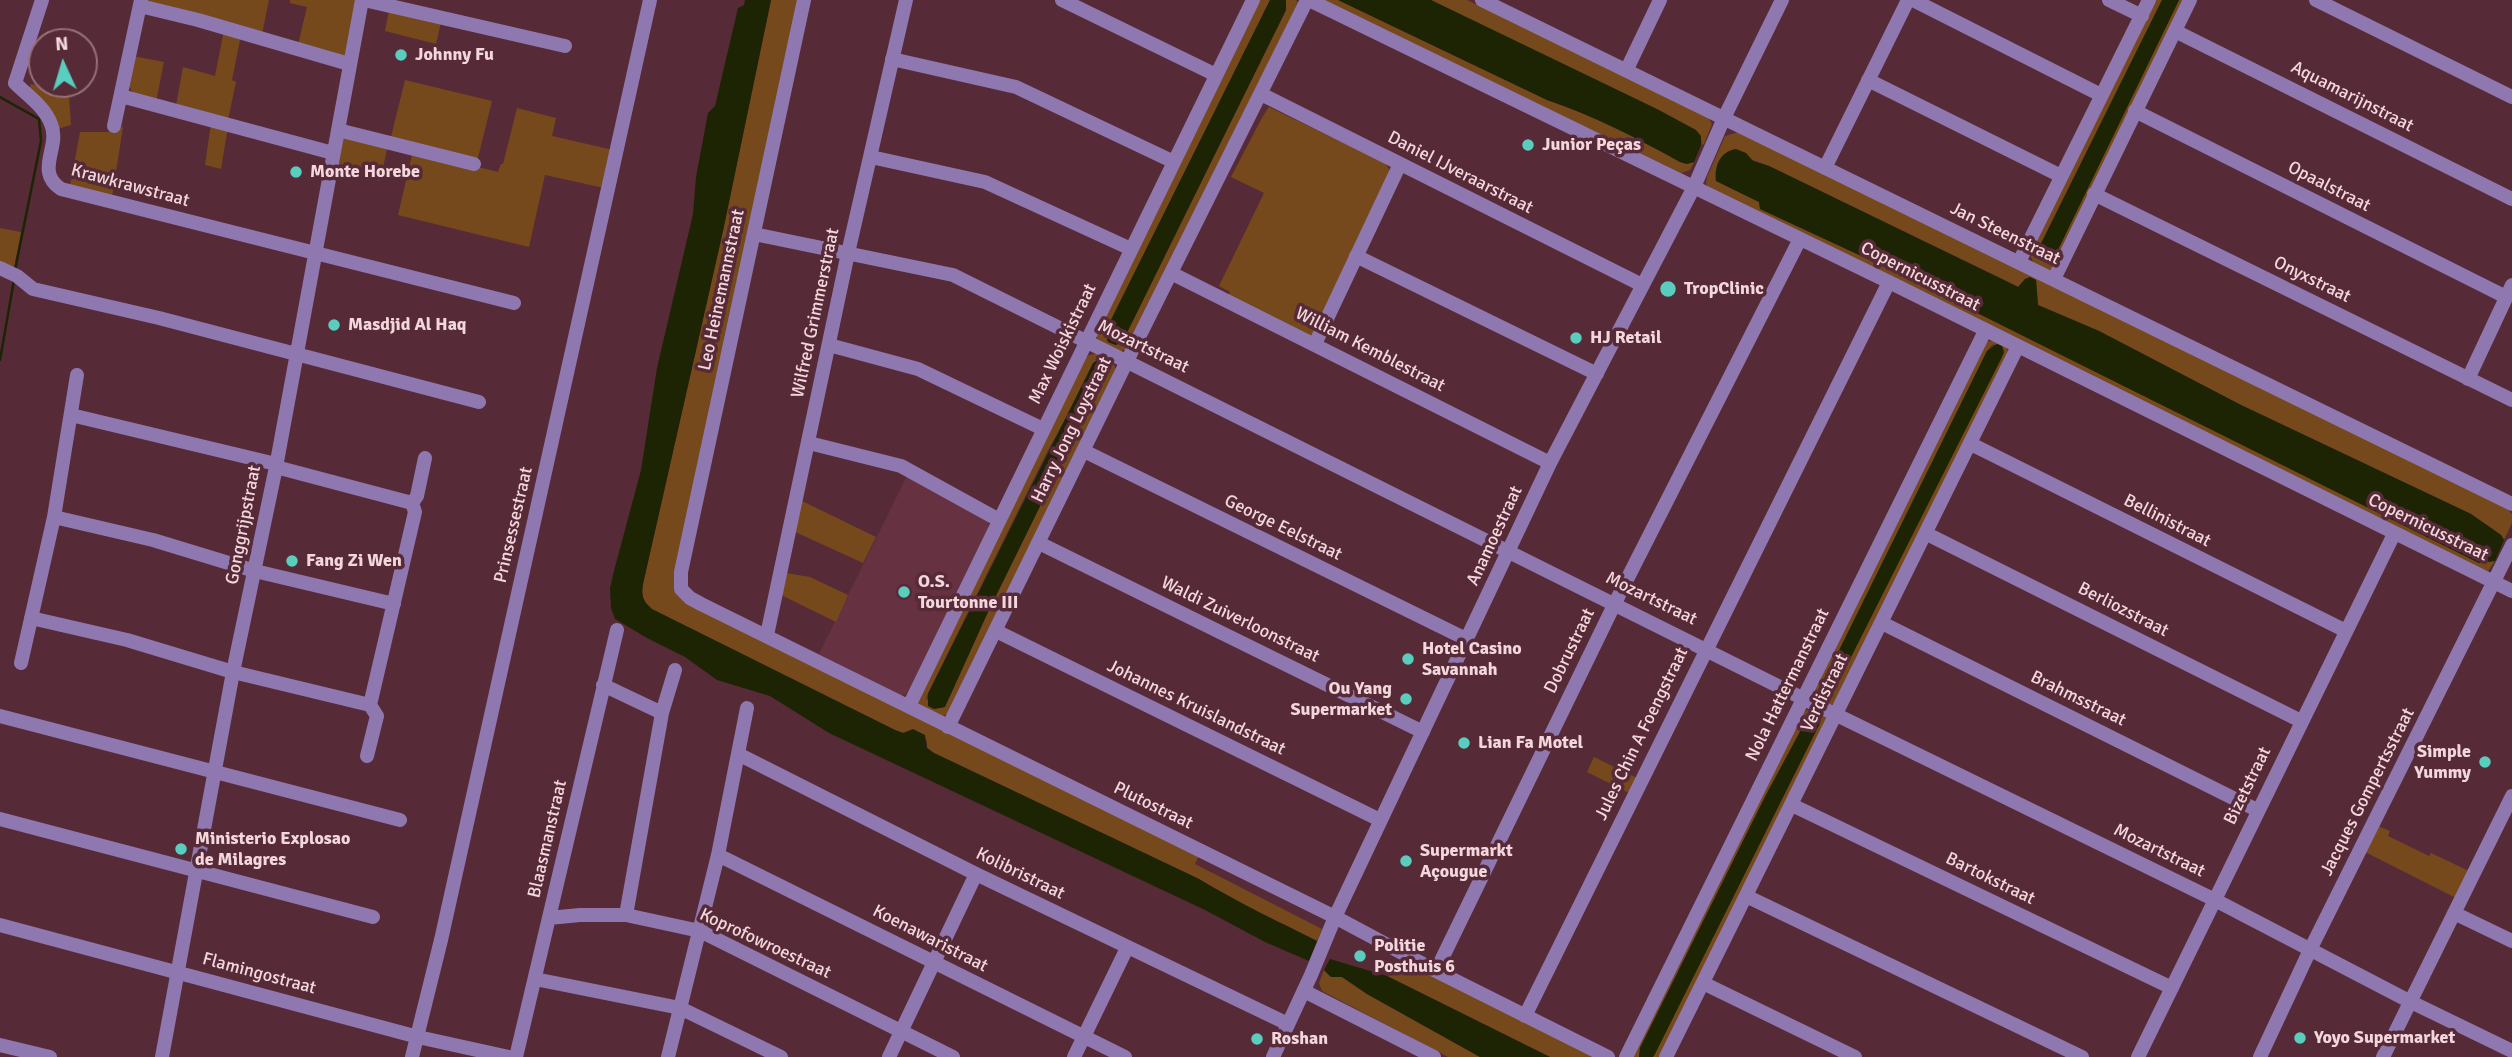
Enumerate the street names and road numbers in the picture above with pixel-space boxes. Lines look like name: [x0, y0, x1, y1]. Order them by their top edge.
street label: Aquamarijnstraat: [2287, 57, 2417, 137]
street label: Daniel IJveraarstraat: [1384, 127, 1536, 219]
street label: Opaalstraat: [2284, 157, 2374, 217]
street label: Krawkrawstraat: [68, 160, 192, 212]
street label: Jan Steenstraat: [1947, 198, 2063, 270]
street label: Leo Heinemannstraat: [694, 207, 750, 373]
street label: Wilfred Grimmerstraat: [787, 226, 845, 400]
street label: Copernicusstraat: [1857, 238, 1983, 316]
street label: Onyxstraat: [2270, 252, 2354, 308]
street label: Max Woiskistraat: [1024, 280, 1102, 408]
street label: William Kemblestraat: [1292, 303, 1448, 397]
street label: Mozartstraat: [1094, 316, 1192, 378]
street label: Harry Jong Loystraat: [1027, 354, 1117, 506]
street label: Gonggrijpstraat: [222, 463, 266, 587]
street label: Prinsessestraat: [490, 465, 538, 585]
street label: Anamoestraat: [1462, 483, 1528, 589]
street label: George Eelstraat: [1221, 490, 1345, 566]
street label: Bellinistraat: [2120, 490, 2214, 552]
street label: Copernicusstraat: [2364, 490, 2492, 566]
street label: Mozartstraat: [1602, 568, 1700, 630]
street label: Waldi Zuiverloonstraat: [1157, 572, 1323, 668]
street label: Berliozstraat: [2074, 578, 2172, 642]
street label: Dobrustraat: [1540, 605, 1600, 697]
street label: Nola Hattermanstraat: [1742, 605, 1834, 765]
street label: Jules Chin A Foengstraat: [1591, 644, 1693, 824]
street label: Verdistraat: [1797, 650, 1853, 736]
street label: Johannes Kruislandstraat: [1103, 655, 1289, 761]
street label: Brahmsstraat: [2027, 667, 2129, 731]
street label: Jacques Gompertsstraat: [2316, 705, 2420, 879]
street label: Bizetstraat: [2220, 744, 2276, 828]
street label: Blaasmanstraat: [524, 778, 572, 900]
street label: Plutostraat: [1110, 778, 1196, 834]
street label: Mozartstraat: [2110, 820, 2208, 882]
street label: Kolibristraat: [972, 843, 1068, 905]
street label: Bartokstraat: [1942, 848, 2038, 910]
street label: Koenawaristraat: [869, 901, 991, 977]
street label: Koprofowroestraat: [696, 904, 834, 984]
street label: Flamingostraat: [200, 948, 318, 1000]

